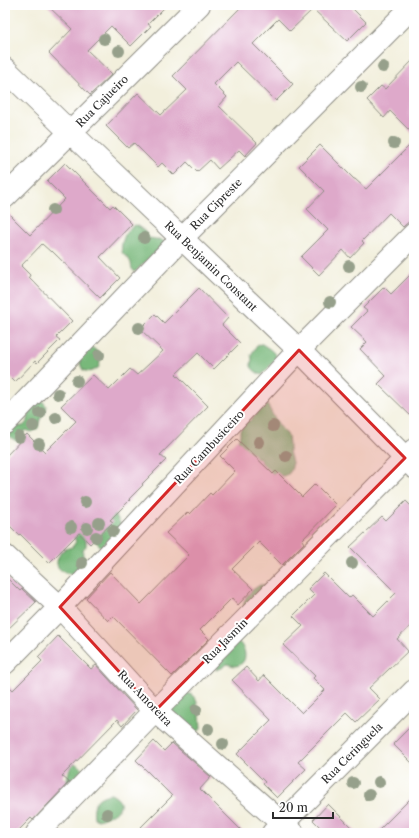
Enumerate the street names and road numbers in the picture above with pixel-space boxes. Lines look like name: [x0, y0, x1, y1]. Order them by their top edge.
street label: Rua Cajueiro: [73, 72, 131, 130]
street label: Rua Cipreste: [187, 175, 245, 233]
street label: Rua Benjamin Constant: [162, 218, 260, 314]
street label: Rua Cambusiceiro: [171, 407, 247, 487]
street label: Rua Jasmin: [199, 615, 251, 667]
street label: Rua Amoreira: [115, 667, 175, 729]
street label: Rua Ceringuela: [319, 719, 386, 786]

